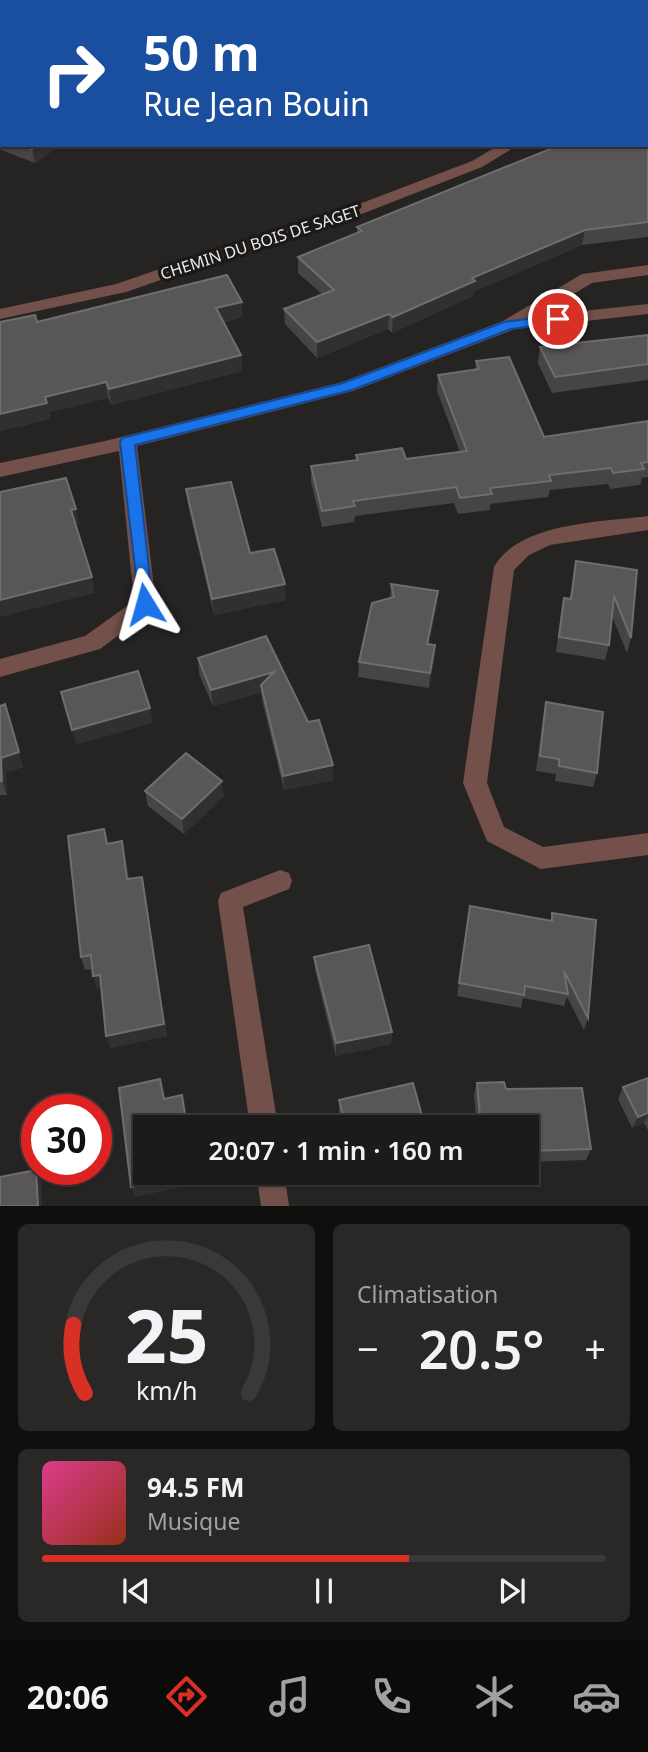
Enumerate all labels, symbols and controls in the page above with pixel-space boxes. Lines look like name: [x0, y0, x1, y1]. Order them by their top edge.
text: 50 m: [143, 19, 260, 85]
icon: right: [28, 28, 119, 119]
text: Rue Jean Bouin: [143, 82, 370, 125]
street label: CHEMIN DU BOIS DE SAGET: [157, 199, 363, 285]
pin: [528, 289, 588, 349]
icon: arrive: [539, 300, 577, 338]
position arrow: [108, 567, 182, 641]
speed limit sign: 30: [21, 1094, 112, 1185]
text: 20:07 · 1 min · 160 m: [209, 1132, 463, 1168]
text: Climatisation: [357, 1278, 498, 1310]
text: 25: [125, 1286, 208, 1385]
text: 20.5°: [419, 1313, 544, 1384]
text: −: [357, 1322, 379, 1374]
text: +: [584, 1322, 606, 1374]
text: km/h: [136, 1373, 197, 1407]
text: 94.5 FM: [147, 1469, 244, 1505]
text: Musique: [147, 1505, 240, 1537]
icon: previous: [117, 1572, 155, 1610]
icon: pause: [305, 1572, 343, 1610]
icon: next: [493, 1572, 531, 1610]
icon: directions: [162, 1672, 211, 1721]
icon: music: [265, 1672, 314, 1721]
icon: phone: [367, 1672, 416, 1721]
icon: climate: [470, 1672, 519, 1721]
icon: car: [572, 1672, 621, 1721]
text: 20:06: [27, 1675, 109, 1718]

